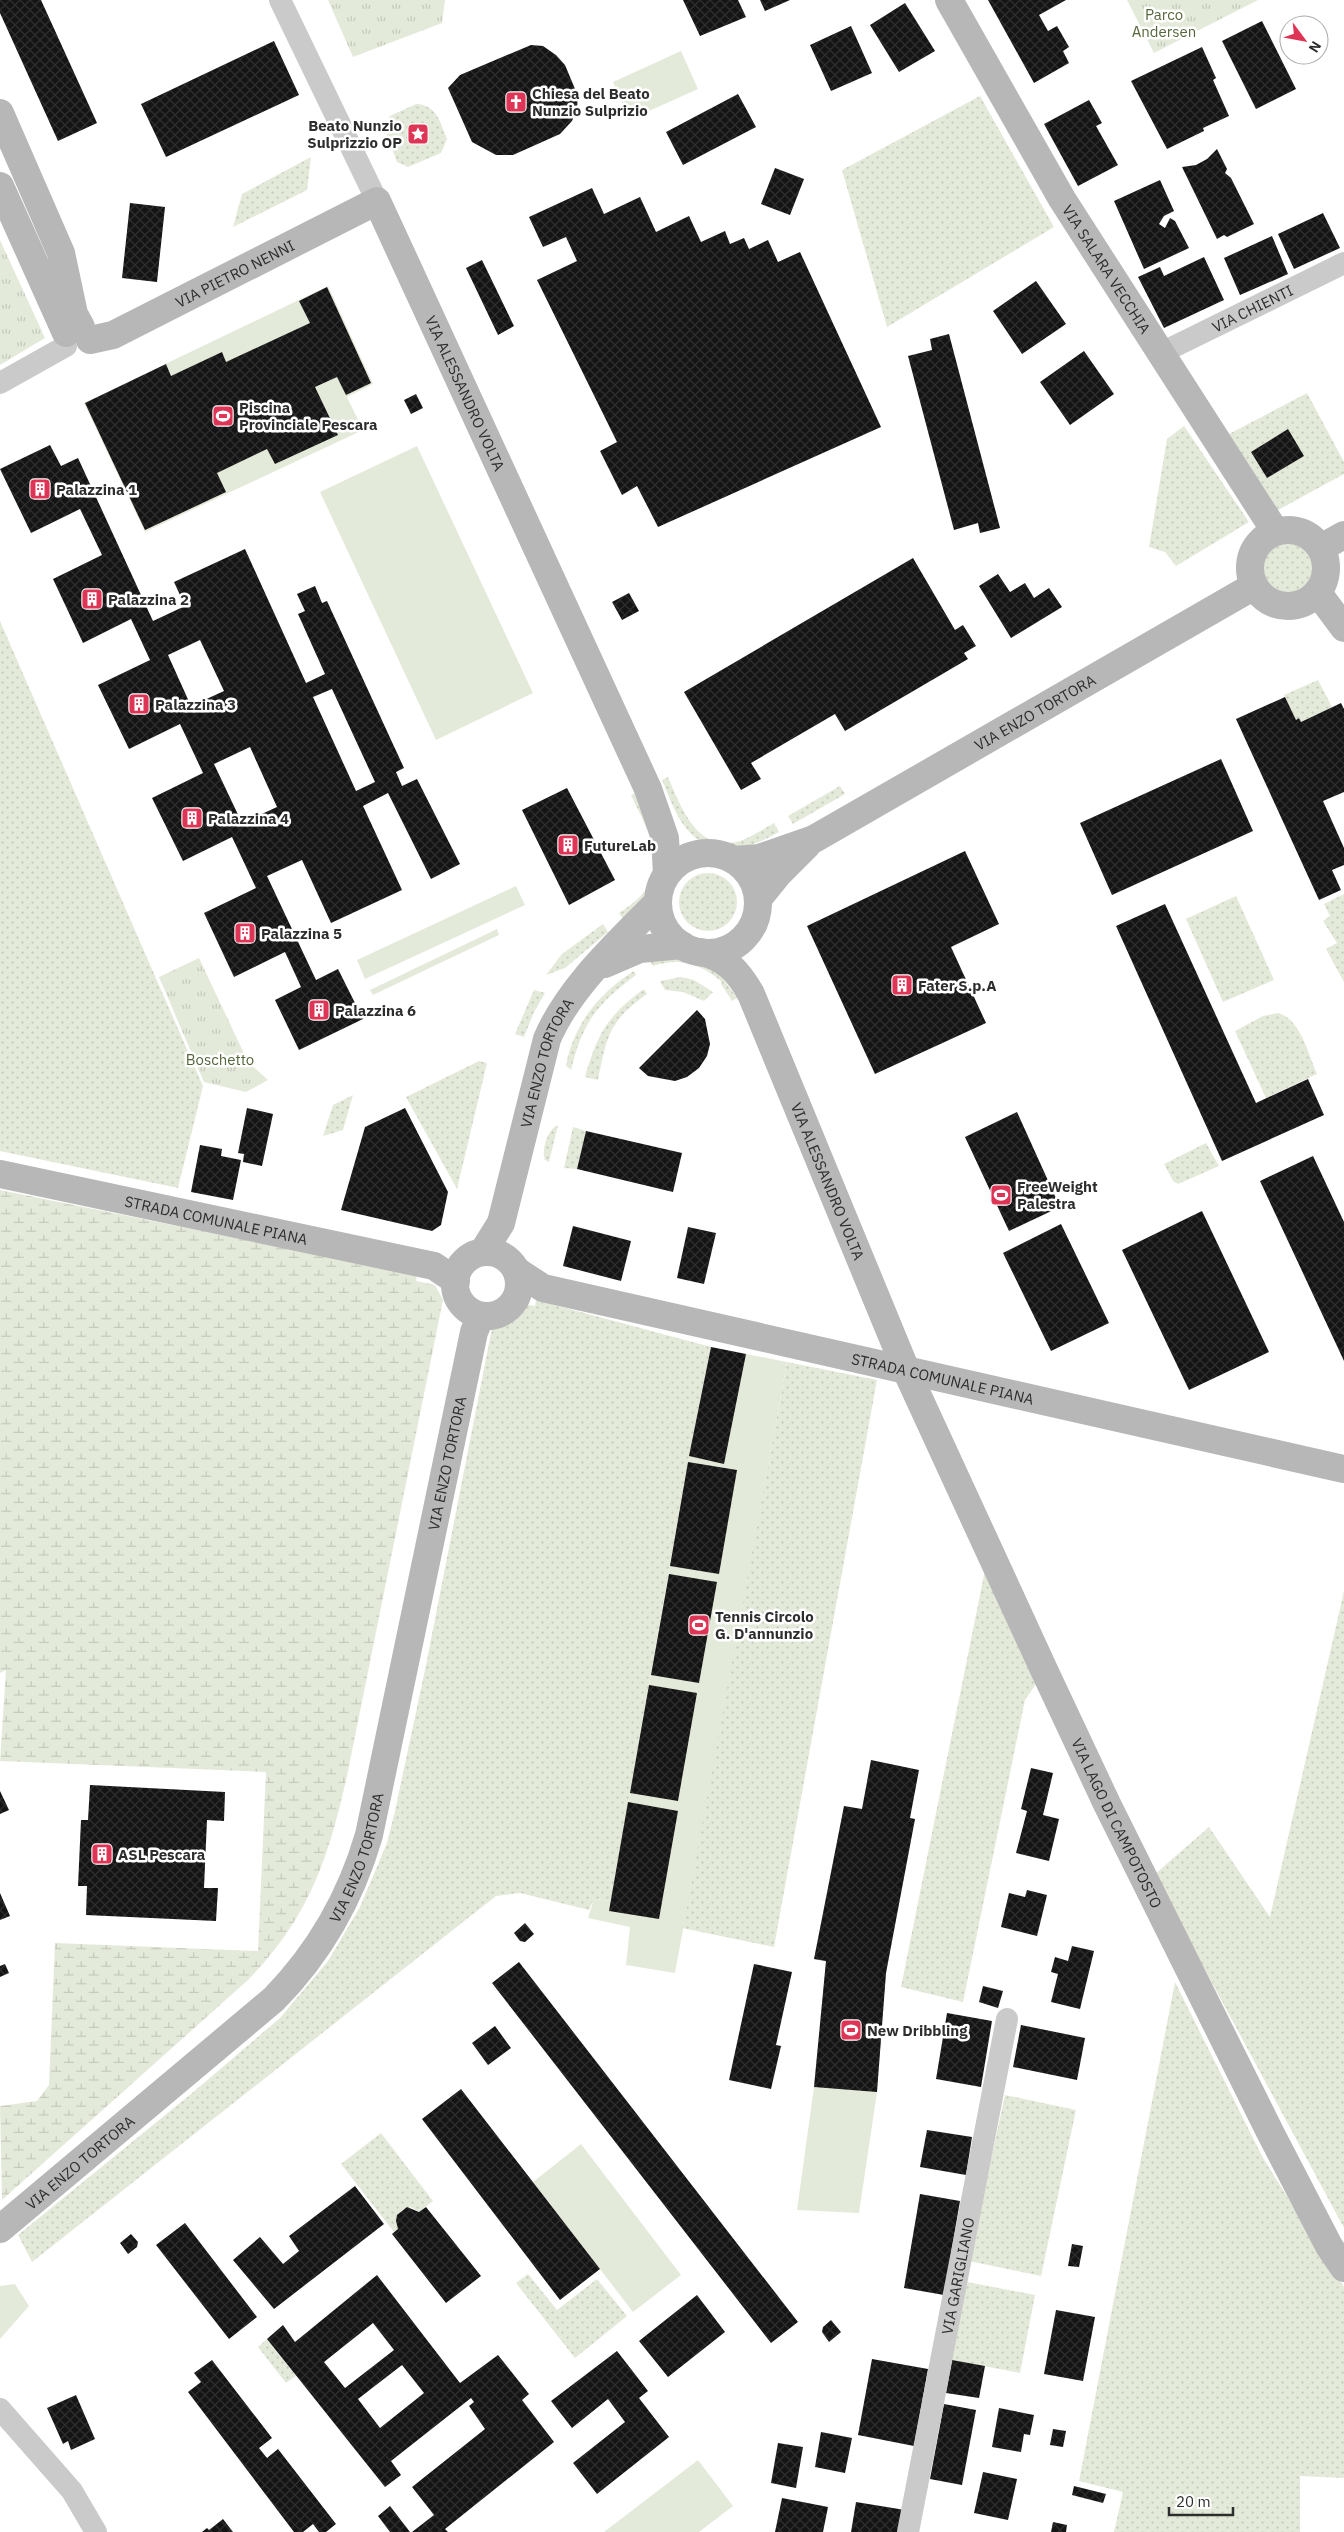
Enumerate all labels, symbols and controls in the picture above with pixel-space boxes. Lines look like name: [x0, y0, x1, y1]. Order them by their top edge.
park label: Parco Andersen: [1132, 5, 1196, 41]
north arrow: [1279, 15, 1329, 65]
text: N: [1305, 38, 1325, 56]
place label: Chiesa del Beato Nunzio Sulprizio: [532, 84, 650, 120]
church icon: Chiesa del Beato Nunzio Sulprizio: [504, 90, 528, 114]
place label: Beato Nunzio Sulprizzio OP: [307, 116, 402, 152]
place icon: Beato Nunzio Sulprizzio OP: [406, 122, 430, 146]
street label: VIA SALARA VECCHIA: [1059, 201, 1155, 337]
street label: VIA PIETRO NENNI: [172, 235, 297, 311]
street label: VIA CHIENTI: [1209, 280, 1296, 336]
street label: VIA ALESSANDRO VOLTA: [422, 312, 510, 474]
place label: Piscina Provinciale Pescara: [239, 398, 378, 434]
sports icon: Piscina Provinciale Pescara: [211, 404, 235, 428]
building icon: Palazzina 1: [28, 477, 52, 501]
place label: Palazzina 1: [56, 480, 137, 499]
building icon: Palazzina 2: [80, 587, 104, 611]
place label: Palazzina 2: [108, 590, 189, 609]
street label: VIA ENZO TORTORA: [971, 670, 1099, 754]
building icon: Palazzina 3: [127, 692, 151, 716]
place label: Palazzina 3: [155, 695, 236, 714]
building icon: Palazzina 4: [180, 806, 204, 830]
place label: Palazzina 4: [208, 809, 289, 828]
building icon: FutureLab: [556, 833, 580, 857]
place label: FutureLab: [584, 836, 656, 855]
building icon: Palazzina 5: [233, 921, 257, 945]
place label: Palazzina 5: [261, 924, 342, 943]
building icon: Fater S.p.A: [890, 973, 914, 997]
place label: Fater S.p.A: [918, 976, 996, 995]
street label: VIA ENZO TORTORA: [516, 994, 577, 1130]
building icon: Palazzina 6: [307, 998, 331, 1022]
place label: Palazzina 6: [335, 1001, 416, 1020]
park label: Boschetto: [186, 1050, 254, 1069]
street label: VIA ALESSANDRO VOLTA: [787, 1099, 869, 1263]
place label: FreeWeight Palestra: [1017, 1177, 1098, 1213]
sports icon: FreeWeight Palestra: [989, 1183, 1013, 1207]
street label: STRADA COMUNALE PIANA: [123, 1191, 310, 1249]
street label: STRADA COMUNALE PIANA: [850, 1349, 1036, 1408]
street label: VIA ENZO TORTORA: [423, 1394, 470, 1532]
place label: Tennis Circolo G. D'annunzio: [715, 1607, 814, 1643]
sports icon: Tennis Circolo G. D'annunzio: [687, 1613, 711, 1637]
street label: VIA LAGO DI CAMPOTOSTO: [1068, 1735, 1167, 1911]
street label: VIA ENZO TORTORA: [325, 1790, 387, 1926]
building icon: ASL Pescara: [90, 1842, 114, 1866]
place label: ASL Pescara: [118, 1845, 206, 1864]
sports icon: New Dribbling: [839, 2018, 863, 2042]
place label: New Dribbling: [867, 2021, 968, 2040]
street label: VIA ENZO TORTORA: [21, 2111, 138, 2213]
street label: VIA GARIGLIANO: [937, 2216, 978, 2336]
scale bar: [1169, 2484, 1233, 2516]
text: 20 m: [1176, 2492, 1211, 2511]

